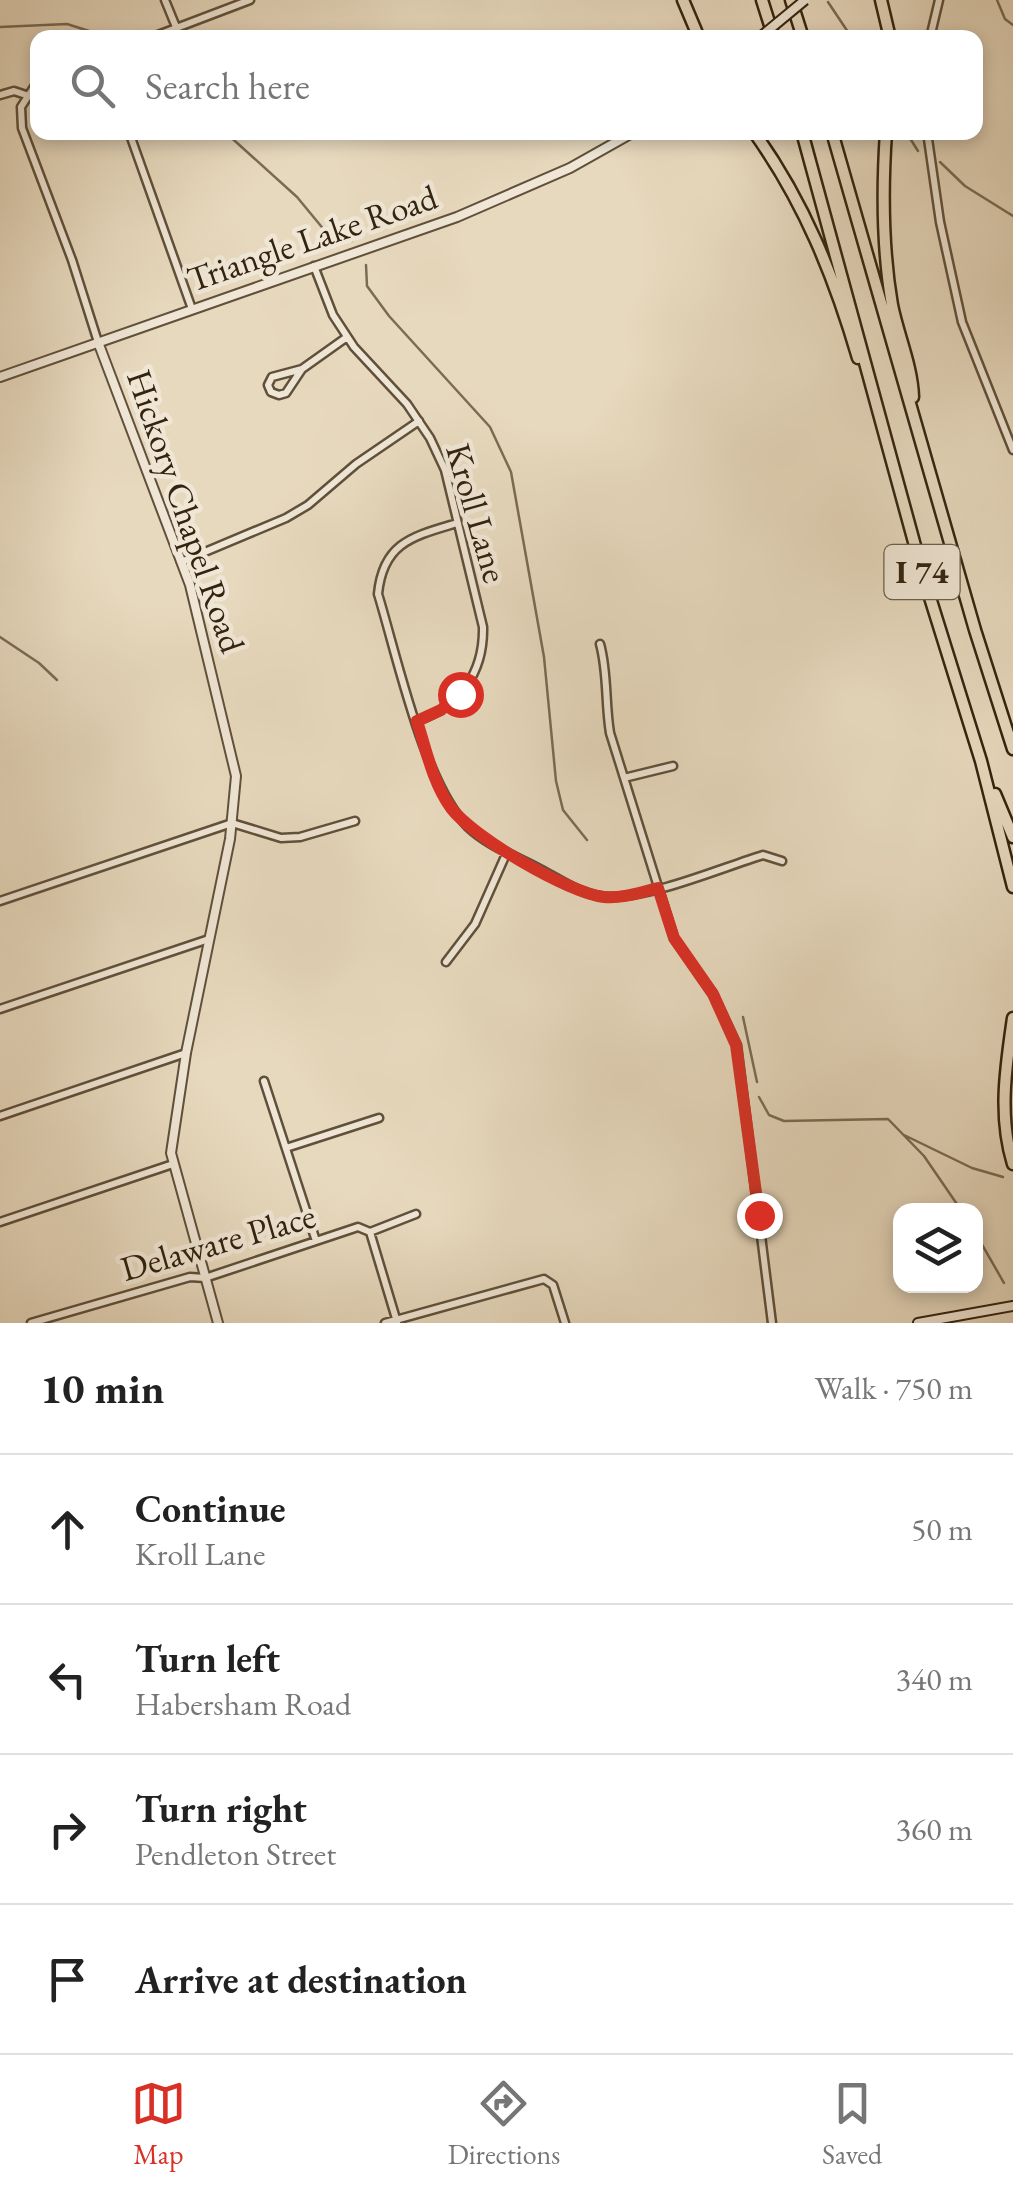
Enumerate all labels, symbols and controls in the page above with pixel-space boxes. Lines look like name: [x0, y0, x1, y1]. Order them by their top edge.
search box: [30, 30, 983, 140]
icon: search: [65, 58, 120, 113]
text: Search here: [145, 61, 310, 110]
street label: Triangle Lake Road: [181, 174, 443, 301]
street label: Hickory Chapel Road: [117, 363, 256, 658]
street label: Kroll Lane: [436, 438, 519, 588]
road number: I 74: [884, 545, 960, 599]
route start: [438, 672, 484, 718]
street label: Delaware Place: [115, 1192, 320, 1291]
route end: [737, 1193, 783, 1239]
map controls: [893, 1203, 983, 1293]
button: layers: [893, 1203, 983, 1293]
text: 10 min: [40, 1361, 164, 1416]
text: Walk · 750 m: [815, 1367, 973, 1409]
text: Continue: [135, 1484, 286, 1533]
icon: ahead: [40, 1502, 95, 1557]
text: 50 m: [911, 1508, 973, 1550]
text: Kroll Lane: [135, 1533, 265, 1575]
text: Turn left: [135, 1634, 280, 1683]
icon: left: [40, 1652, 95, 1707]
text: 340 m: [896, 1658, 973, 1700]
text: Habersham Road: [135, 1683, 351, 1725]
text: Turn right: [135, 1784, 307, 1833]
icon: right: [40, 1802, 95, 1857]
text: 360 m: [896, 1808, 973, 1850]
text: Pendleton Street: [135, 1833, 336, 1875]
icon: arrive: [40, 1952, 95, 2007]
text: Arrive at destination: [135, 1955, 467, 2004]
tab: Map: [131, 2076, 186, 2172]
tab: Directions: [448, 2076, 560, 2172]
tab: Saved: [822, 2076, 882, 2172]

